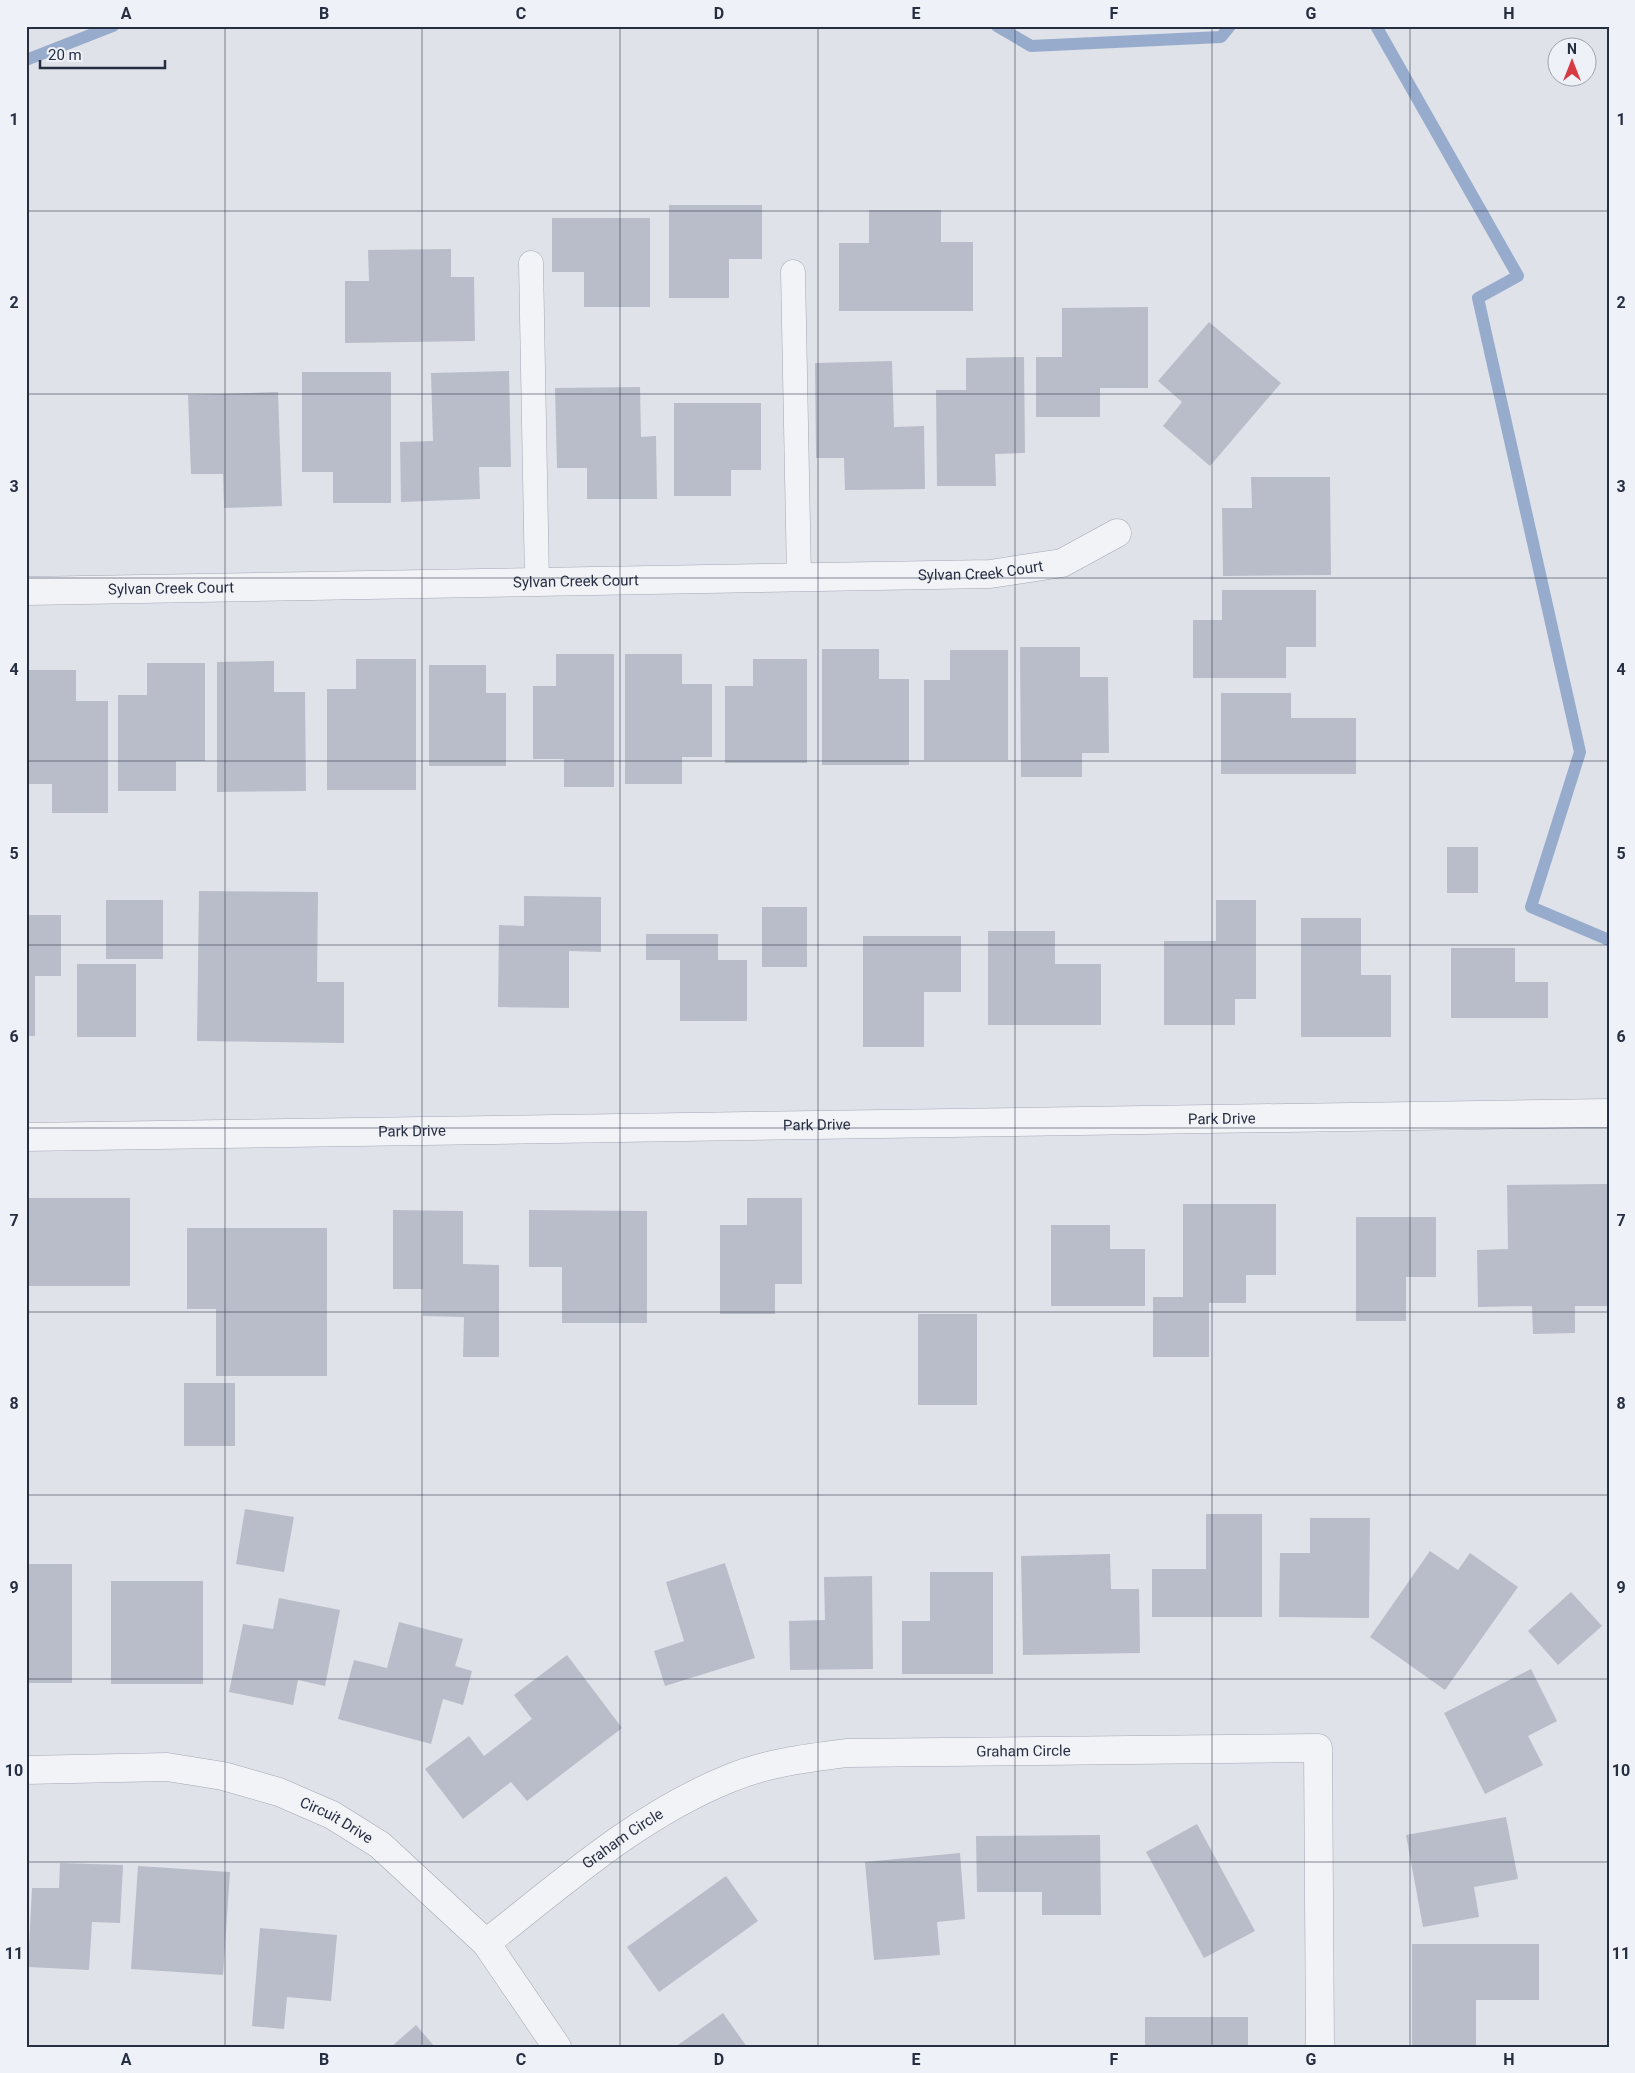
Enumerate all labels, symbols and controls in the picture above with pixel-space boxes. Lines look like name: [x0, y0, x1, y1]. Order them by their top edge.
text: A: [121, 4, 132, 23]
text: B: [319, 4, 329, 23]
text: C: [516, 4, 526, 23]
text: D: [714, 4, 724, 23]
text: E: [912, 4, 921, 23]
text: F: [1110, 4, 1119, 23]
text: G: [1306, 4, 1317, 23]
text: H: [1503, 4, 1515, 23]
scale bar: [40, 38, 165, 70]
north arrow: [1548, 38, 1598, 88]
text: N: [1567, 41, 1577, 57]
text: 20 m: [48, 46, 82, 64]
text: 1: [9, 110, 19, 129]
text: 1: [1616, 110, 1626, 129]
text: 2: [9, 293, 19, 312]
text: 2: [1616, 293, 1626, 312]
text: 3: [9, 477, 19, 496]
text: 3: [1616, 477, 1626, 496]
street label: Sylvan Creek Court: [918, 557, 1045, 584]
street label: Sylvan Creek Court: [513, 571, 639, 591]
street label: Sylvan Creek Court: [108, 578, 234, 599]
text: 4: [9, 660, 19, 679]
text: 4: [1616, 660, 1626, 679]
text: 5: [9, 844, 19, 863]
text: 5: [1616, 844, 1626, 863]
text: 6: [9, 1027, 19, 1046]
text: 6: [1616, 1027, 1626, 1046]
street label: Park Drive: [1188, 1109, 1256, 1128]
street label: Park Drive: [783, 1115, 851, 1135]
street label: Park Drive: [378, 1122, 446, 1141]
text: 7: [9, 1211, 19, 1230]
text: 7: [1616, 1211, 1626, 1230]
text: 8: [9, 1394, 19, 1413]
text: 8: [1616, 1394, 1626, 1413]
text: 9: [9, 1578, 19, 1597]
text: 9: [1616, 1578, 1626, 1597]
street label: Graham Circle: [976, 1742, 1071, 1761]
text: 10: [5, 1761, 23, 1780]
text: 10: [1612, 1761, 1630, 1780]
street label: Circuit Drive: [297, 1793, 376, 1847]
street label: Graham Circle: [579, 1805, 666, 1873]
text: 11: [5, 1944, 23, 1963]
text: 11: [1612, 1944, 1630, 1963]
text: A: [121, 2050, 132, 2069]
text: B: [319, 2050, 329, 2069]
text: C: [516, 2050, 526, 2069]
text: D: [714, 2050, 724, 2069]
text: E: [912, 2050, 921, 2069]
text: F: [1110, 2050, 1119, 2069]
text: G: [1306, 2050, 1317, 2069]
text: H: [1503, 2050, 1515, 2069]

